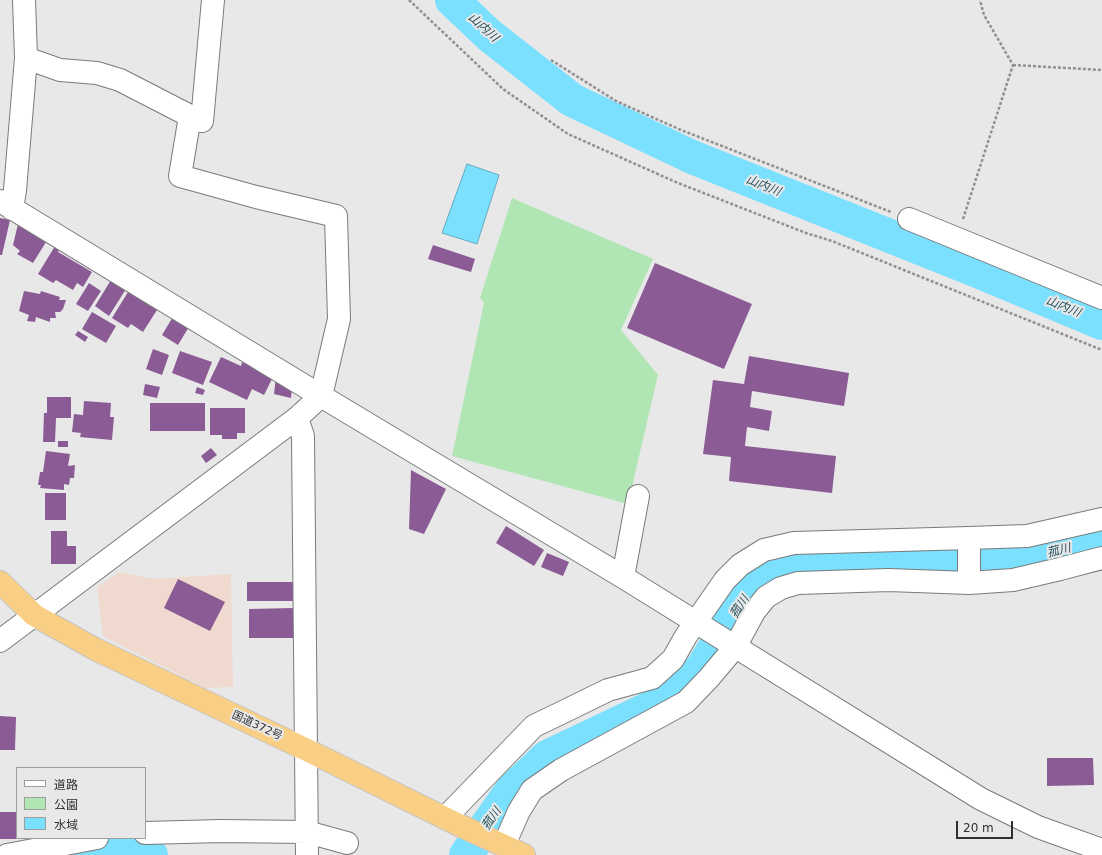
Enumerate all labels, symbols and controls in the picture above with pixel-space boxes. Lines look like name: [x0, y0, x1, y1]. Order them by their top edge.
water label: 山内川: [465, 11, 501, 45]
water label: 山内川: [744, 173, 782, 199]
water label: 山内川: [1044, 294, 1082, 320]
water label: 菰川: [1046, 541, 1072, 561]
water label: 菰川: [727, 593, 753, 621]
street label: 国道372号: [230, 709, 284, 743]
legend: [16, 767, 146, 839]
text: 道路: [54, 778, 78, 792]
text: 公園: [54, 798, 78, 812]
water label: 菰川: [479, 805, 505, 833]
scale bar: [958, 813, 1015, 839]
text: 水域: [54, 818, 78, 832]
text: 20 m: [963, 821, 994, 835]

